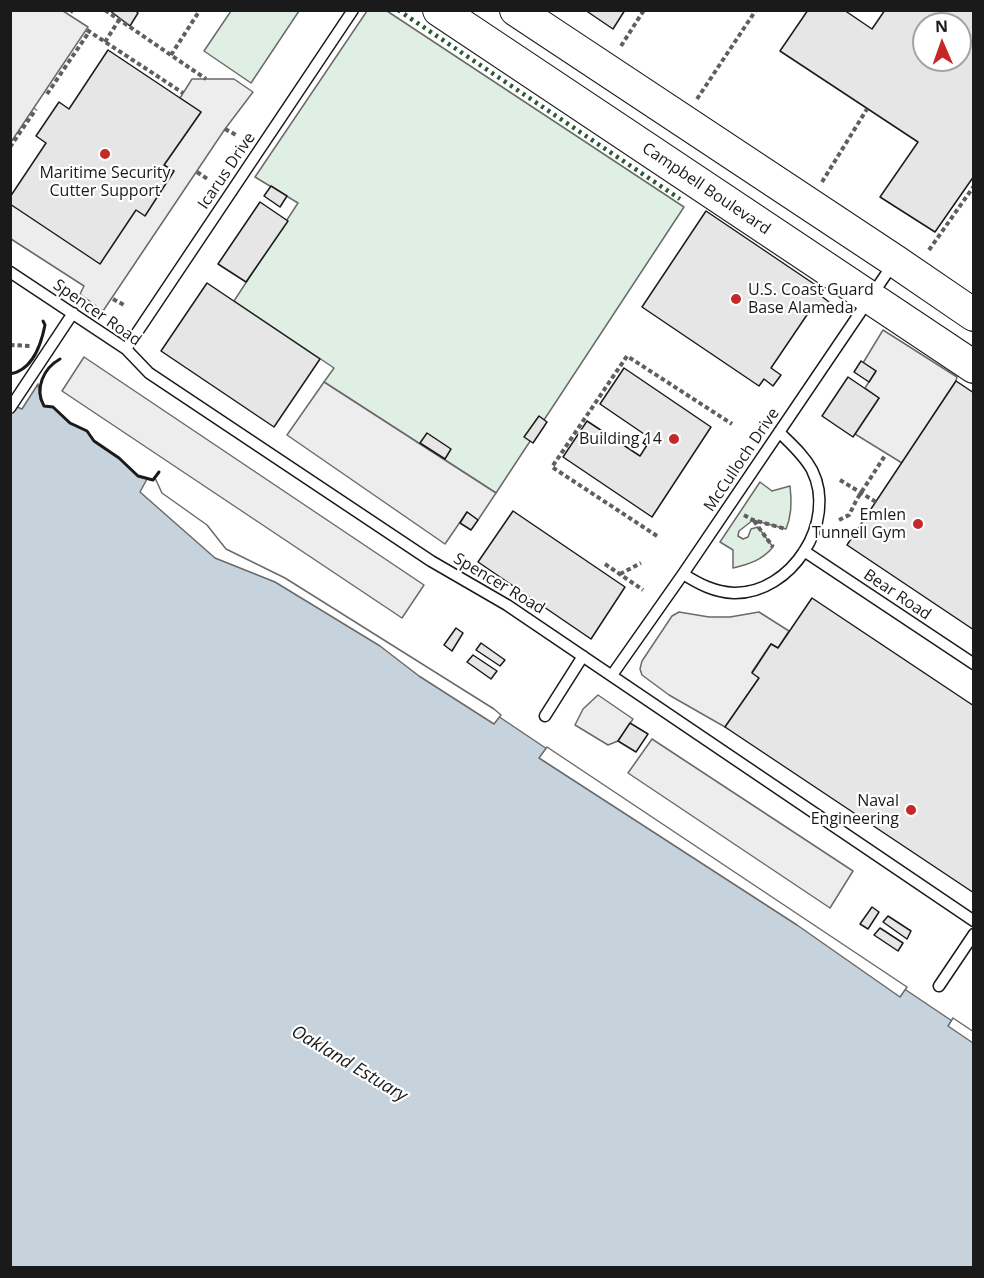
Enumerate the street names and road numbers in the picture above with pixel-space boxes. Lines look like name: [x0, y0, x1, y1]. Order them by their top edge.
street label: Icarus Drive: [194, 129, 260, 213]
street label: Campbell Boulevard: [638, 139, 774, 239]
street label: Spencer Road: [49, 276, 145, 350]
street label: McCulloch Drive: [700, 405, 784, 515]
street label: Spencer Road: [450, 549, 548, 619]
street label: Bear Road: [860, 565, 934, 625]

